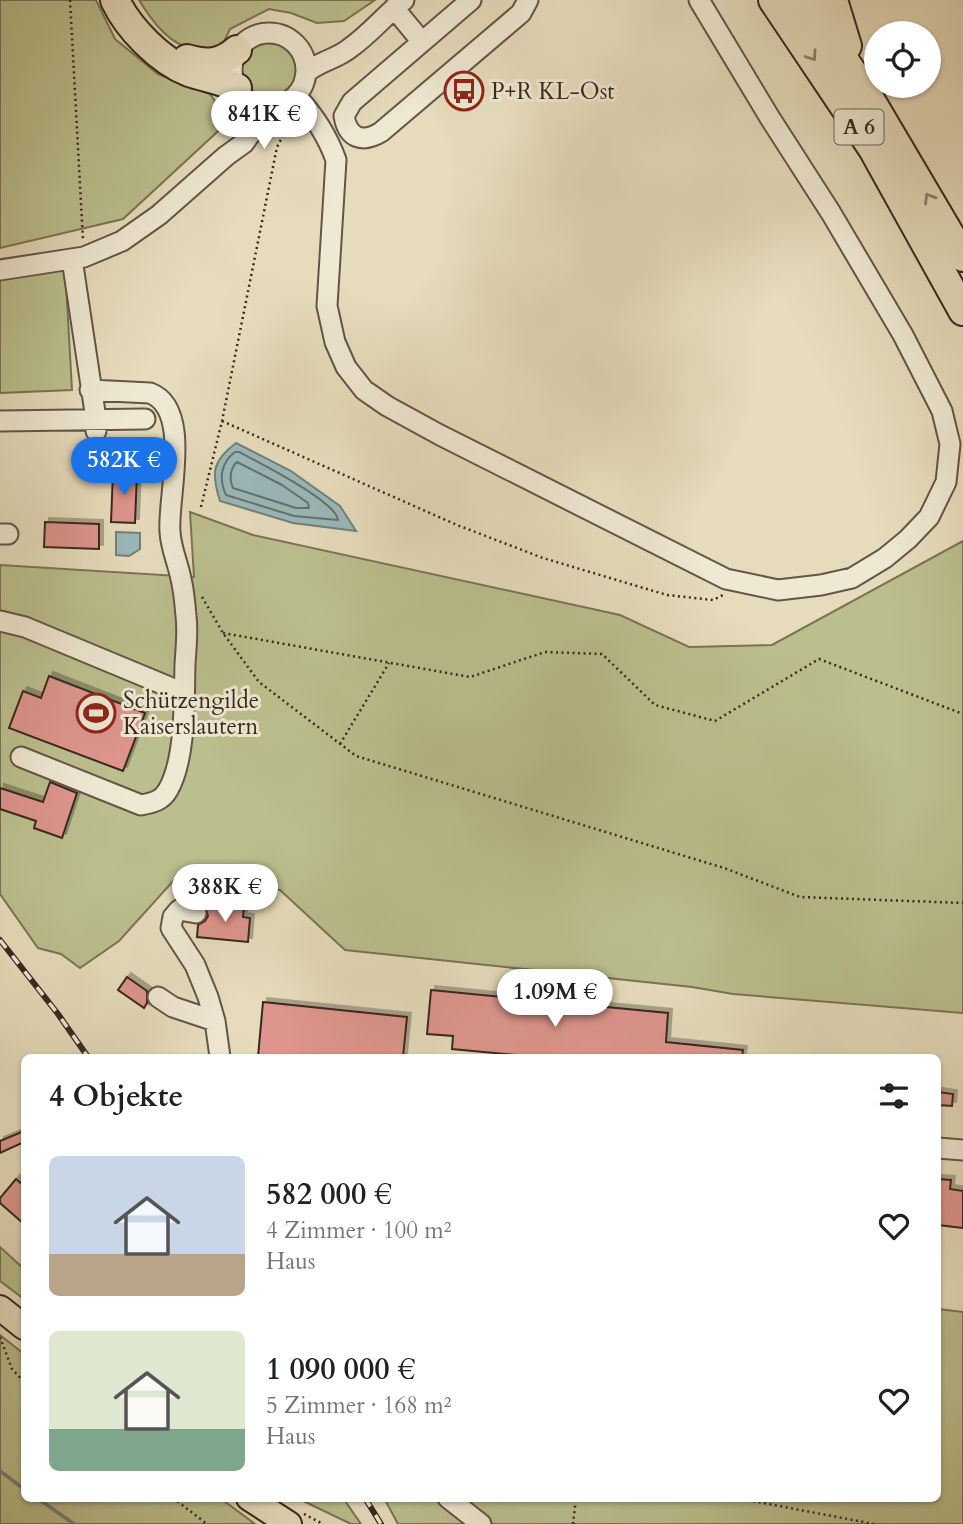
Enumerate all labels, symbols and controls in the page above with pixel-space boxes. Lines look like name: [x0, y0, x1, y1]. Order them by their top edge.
map controls: [864, 21, 941, 98]
button: locate: [864, 21, 941, 98]
one-way arrow: [804, 48, 816, 61]
bus stop icon: P+R KL-Ost: [443, 70, 485, 112]
place label: P+R KL-Ost: [491, 76, 615, 107]
pin: 841K €: [207, 92, 321, 151]
text: 841K €: [227, 98, 301, 129]
road number: A 6: [834, 110, 884, 144]
one-way arrow: [924, 193, 937, 206]
pin: 582K €: [67, 438, 181, 497]
text: 582K €: [87, 444, 161, 475]
place label: Schützengilde Kaiserslautern: [123, 685, 259, 742]
sports icon: Schützengilde Kaiserslautern: [75, 692, 117, 734]
pin: 388K €: [168, 864, 282, 924]
text: 388K €: [188, 871, 262, 902]
pin: 1.09M €: [490, 970, 620, 1029]
text: 1.09M €: [513, 976, 597, 1007]
text: 4 Objekte: [49, 1076, 183, 1117]
icon: filters: [875, 1077, 913, 1115]
text: 582 000 €: [266, 1174, 392, 1215]
icon: home: [105, 1184, 189, 1268]
icon: heart: [875, 1207, 913, 1245]
text: 4 Zimmer · 100 m²: [266, 1215, 451, 1246]
text: Haus: [266, 1246, 315, 1277]
text: 1 090 000 €: [266, 1349, 416, 1390]
icon: home: [105, 1359, 189, 1443]
icon: heart: [875, 1382, 913, 1420]
text: 5 Zimmer · 168 m²: [266, 1390, 451, 1421]
text: Haus: [266, 1421, 315, 1452]

